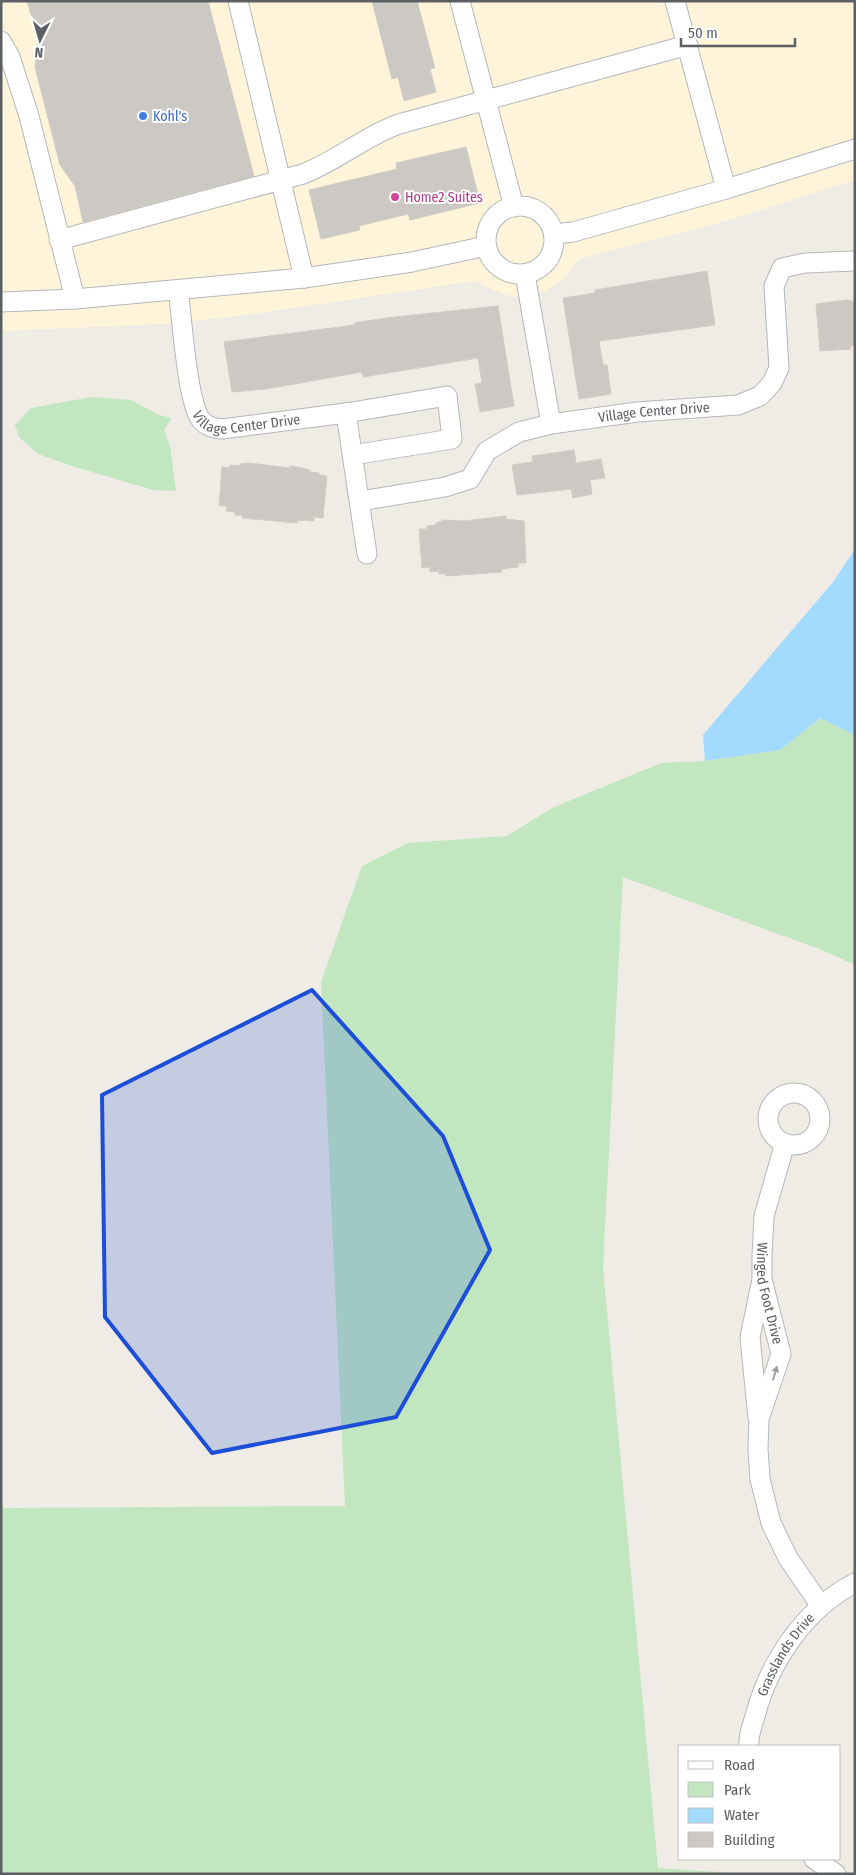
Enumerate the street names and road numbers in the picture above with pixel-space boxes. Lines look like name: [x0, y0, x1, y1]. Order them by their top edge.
street label: Village Center Drive: [597, 399, 710, 426]
street label: Village Center Drive: [188, 408, 301, 438]
street label: Winged Foot Drive: [753, 1242, 786, 1346]
street label: Grasslands Drive: [754, 1609, 818, 1699]

